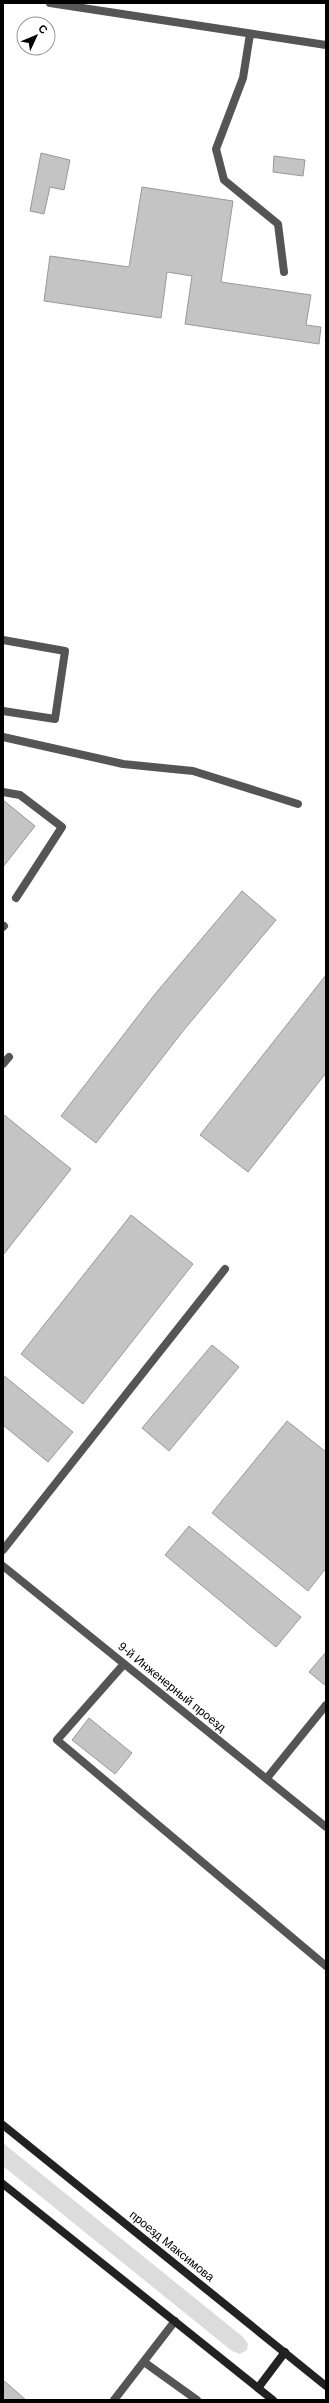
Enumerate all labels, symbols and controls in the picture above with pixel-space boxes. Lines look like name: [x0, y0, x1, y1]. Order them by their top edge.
north arrow: [16, 16, 56, 56]
text: С: [36, 22, 50, 36]
street label: 9-й Инженерный проезд: [115, 1639, 229, 1735]
street label: проезд Максимова: [127, 2208, 217, 2285]

